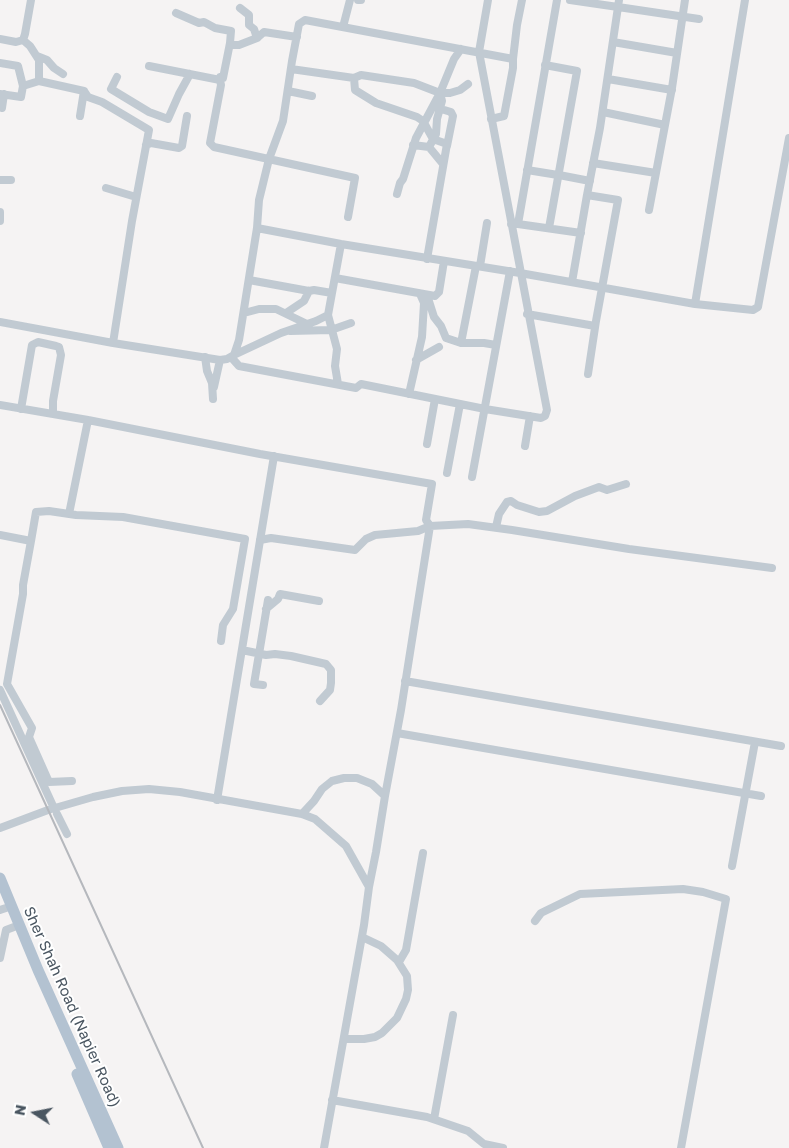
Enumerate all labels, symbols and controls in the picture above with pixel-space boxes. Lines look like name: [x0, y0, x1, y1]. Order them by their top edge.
street label: Sher Shah Road (Napier Road): [20, 904, 124, 1110]
north arrow: [10, 1088, 60, 1138]

